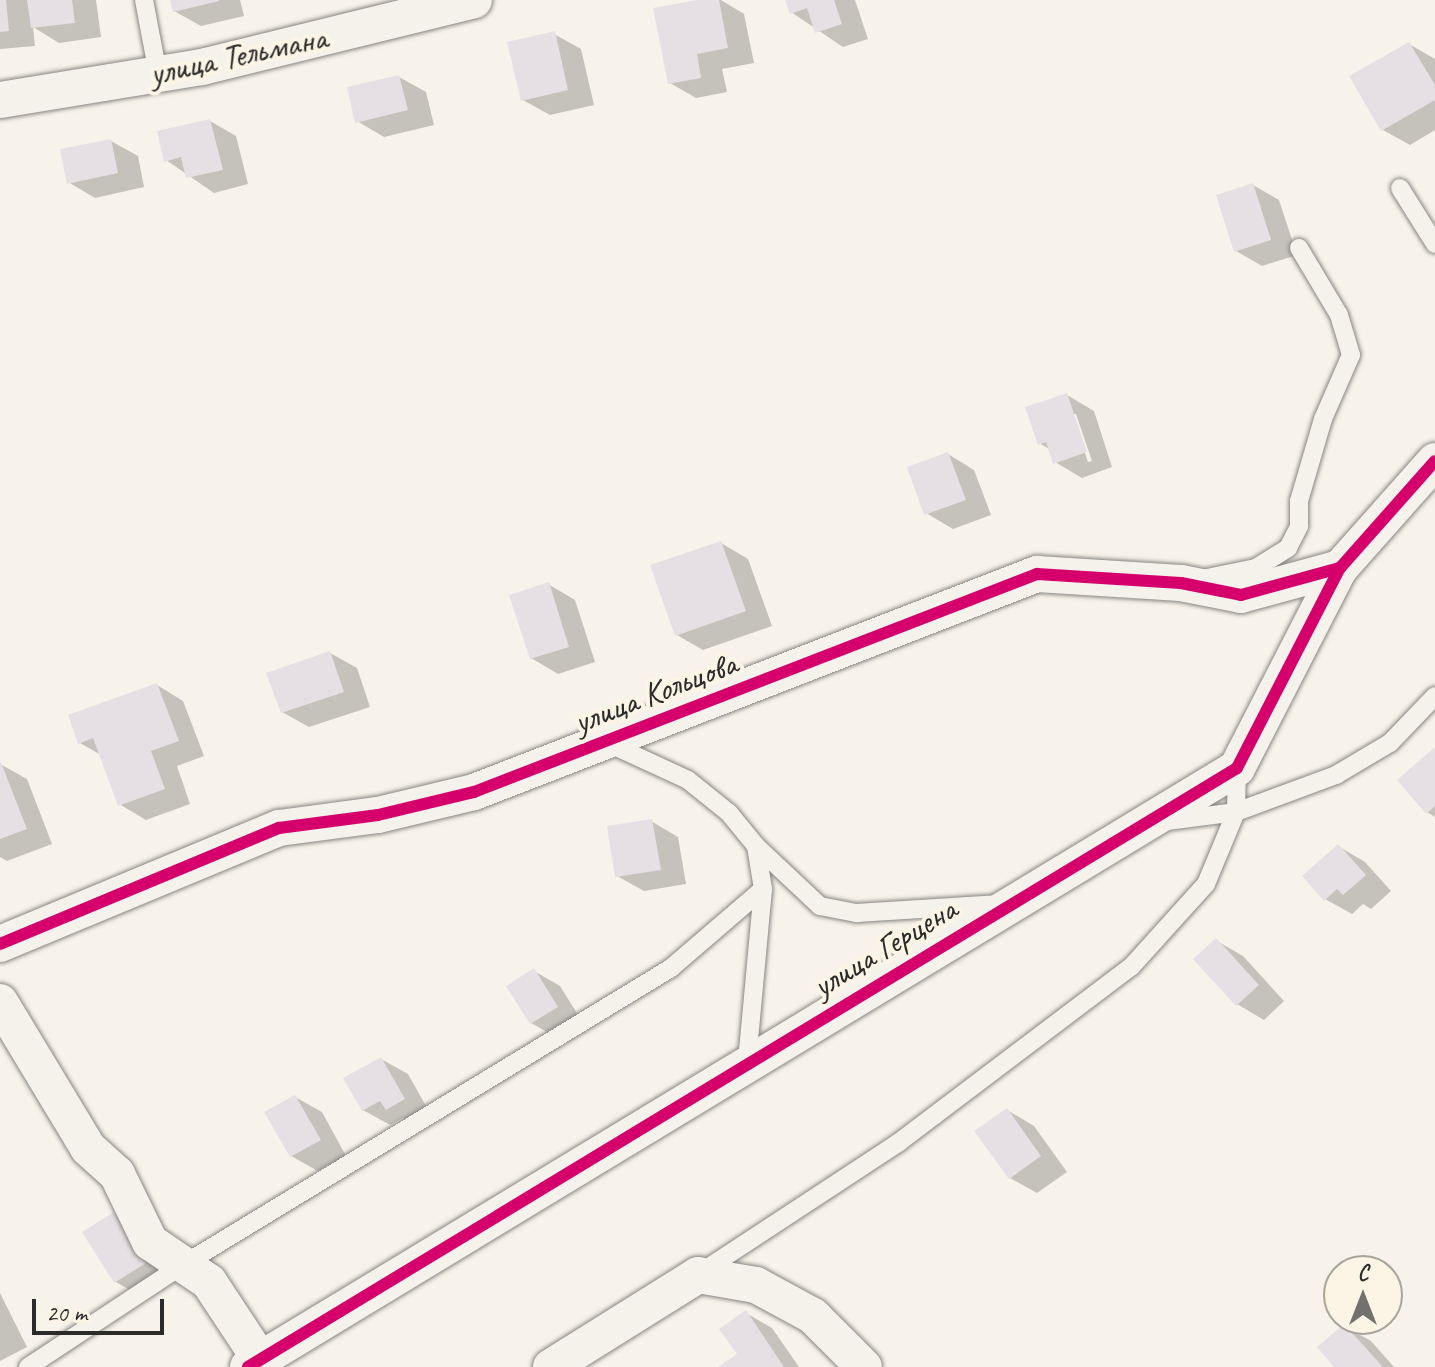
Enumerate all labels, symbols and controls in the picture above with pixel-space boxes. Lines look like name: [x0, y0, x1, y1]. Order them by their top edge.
street label: улица Тельмана: [147, 17, 329, 93]
street label: улица Кольцова: [568, 642, 742, 742]
street label: улица Герцена: [805, 888, 963, 1006]
north arrow: [1323, 1255, 1403, 1335]
text: С: [1358, 1259, 1368, 1287]
scale bar: [36, 1283, 168, 1333]
text: 20 m: [46, 1298, 87, 1328]

